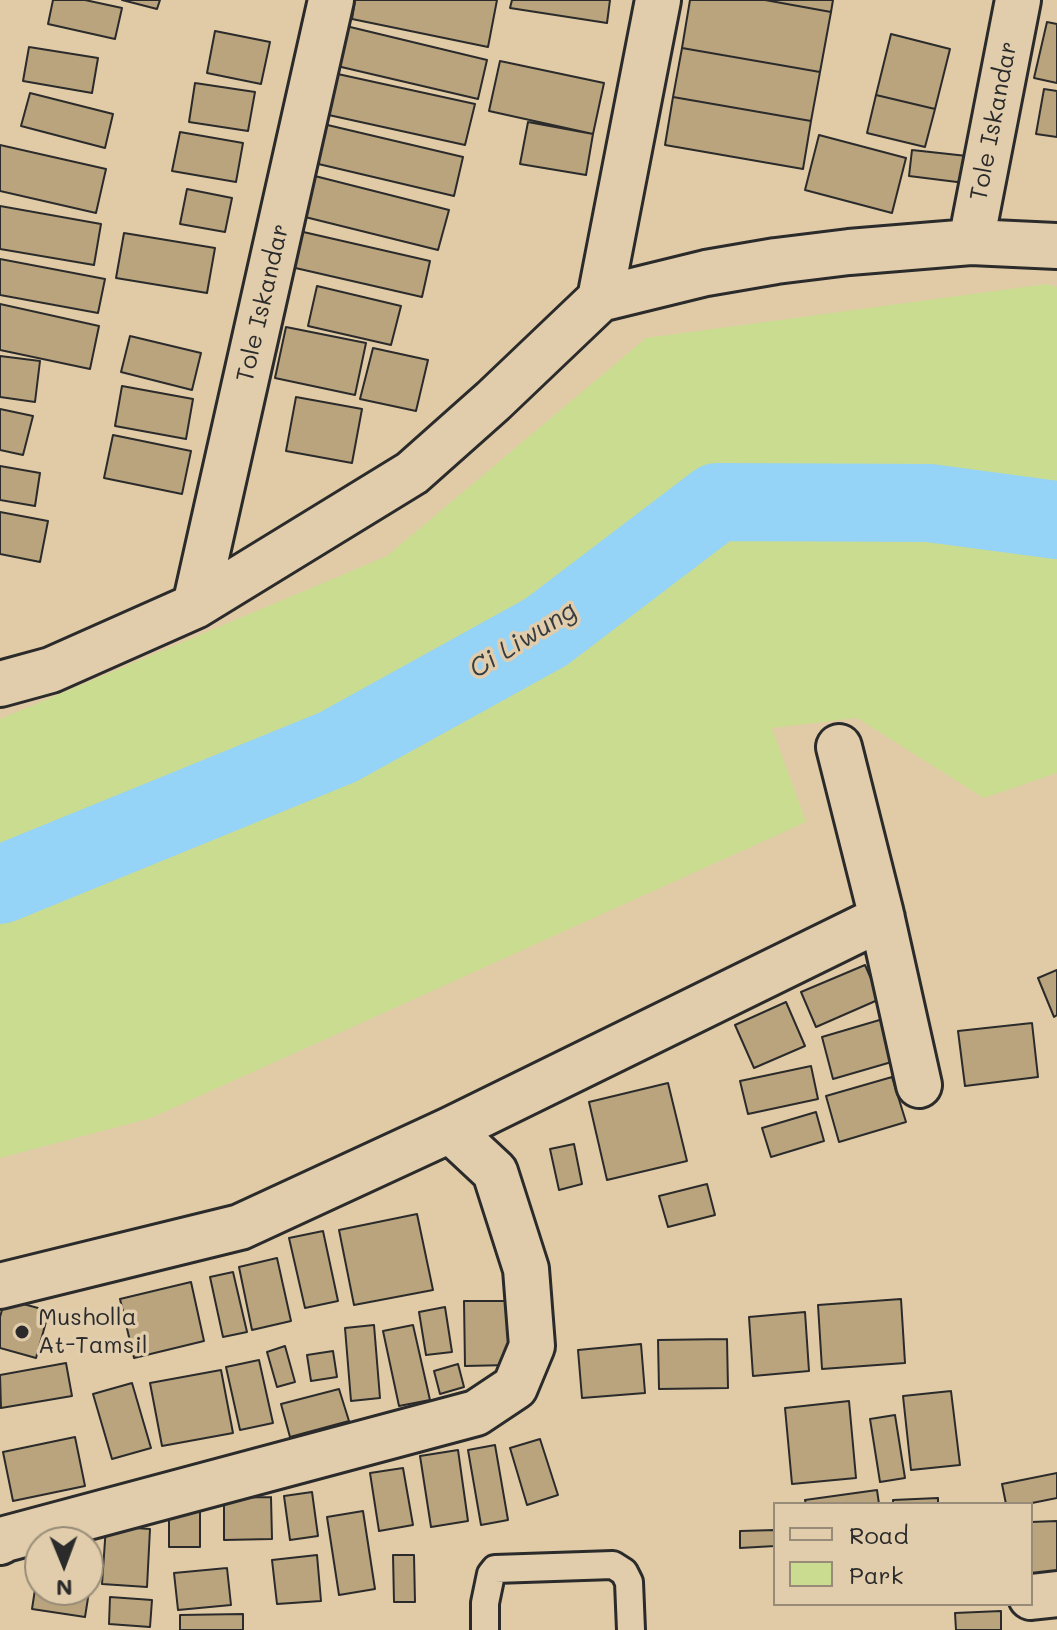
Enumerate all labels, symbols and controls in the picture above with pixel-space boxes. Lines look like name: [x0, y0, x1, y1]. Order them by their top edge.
street label: Tole Iskandar: [964, 39, 1024, 203]
street label: Tole Iskandar: [231, 221, 295, 385]
water label: Ci Liwung: [464, 595, 582, 685]
place label: Musholla At-Tamsil: [38, 1304, 148, 1360]
marker: Musholla At-Tamsil: [13, 1323, 31, 1341]
legend: [773, 1502, 1033, 1606]
text: Road: [849, 1519, 909, 1550]
north arrow: [24, 1526, 104, 1606]
text: Park: [849, 1559, 903, 1590]
text: N: [56, 1574, 73, 1603]

